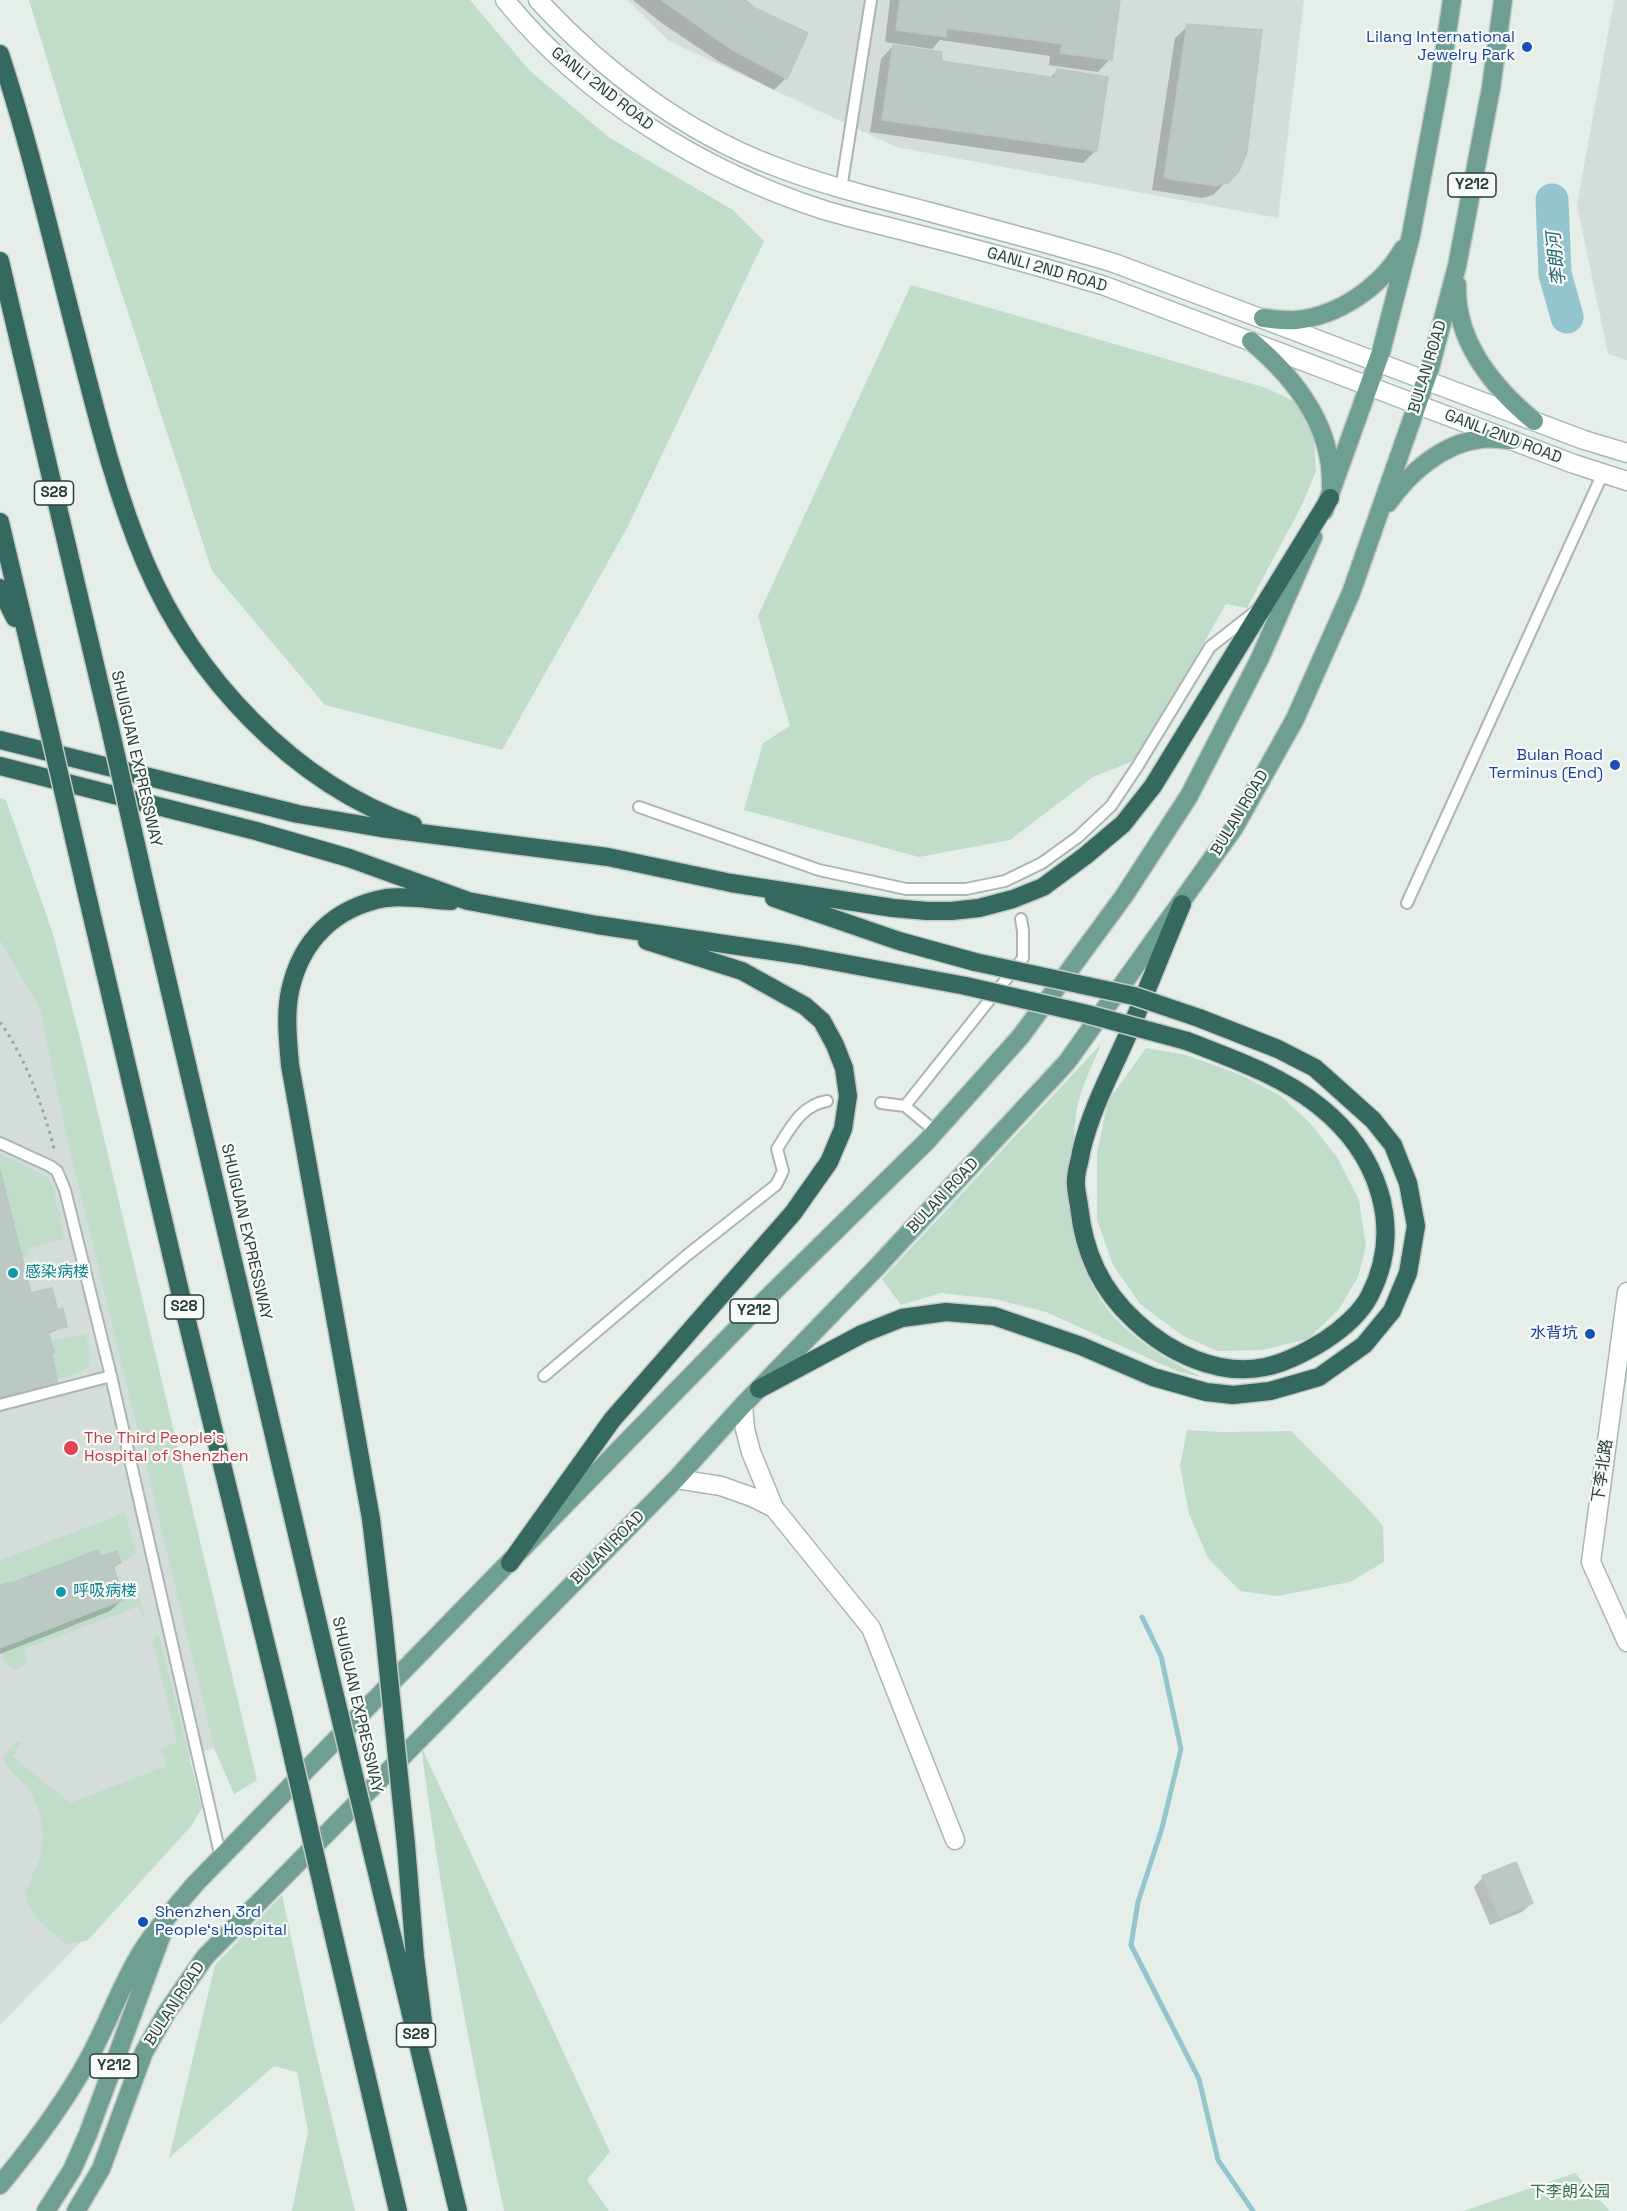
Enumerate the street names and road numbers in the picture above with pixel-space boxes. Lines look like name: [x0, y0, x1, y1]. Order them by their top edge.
street label: GANLI 2ND ROAD: [547, 43, 657, 135]
road number: Y212: [1448, 173, 1496, 197]
street label: GANLI 2ND ROAD: [985, 244, 1109, 296]
street label: BULAN ROAD: [1405, 318, 1451, 416]
street label: GANLI 2ND ROAD: [1442, 406, 1564, 468]
road number: S28: [34, 481, 74, 505]
street label: SHUIGUAN EXPRESSWAY: [106, 669, 166, 849]
street label: BULAN ROAD: [1207, 767, 1273, 859]
street label: SHUIGUAN EXPRESSWAY: [216, 1142, 276, 1322]
street label: BULAN ROAD: [903, 1154, 983, 1238]
road number: S28: [164, 1295, 204, 1319]
road number: Y212: [730, 1299, 778, 1323]
street label: 下李北路: [1589, 1438, 1617, 1504]
street label: BULAN ROAD: [567, 1507, 649, 1589]
street label: SHUIGUAN EXPRESSWAY: [327, 1615, 387, 1795]
street label: BULAN ROAD: [141, 1958, 209, 2050]
road number: S28: [396, 2023, 436, 2047]
road number: Y212: [90, 2054, 138, 2078]

